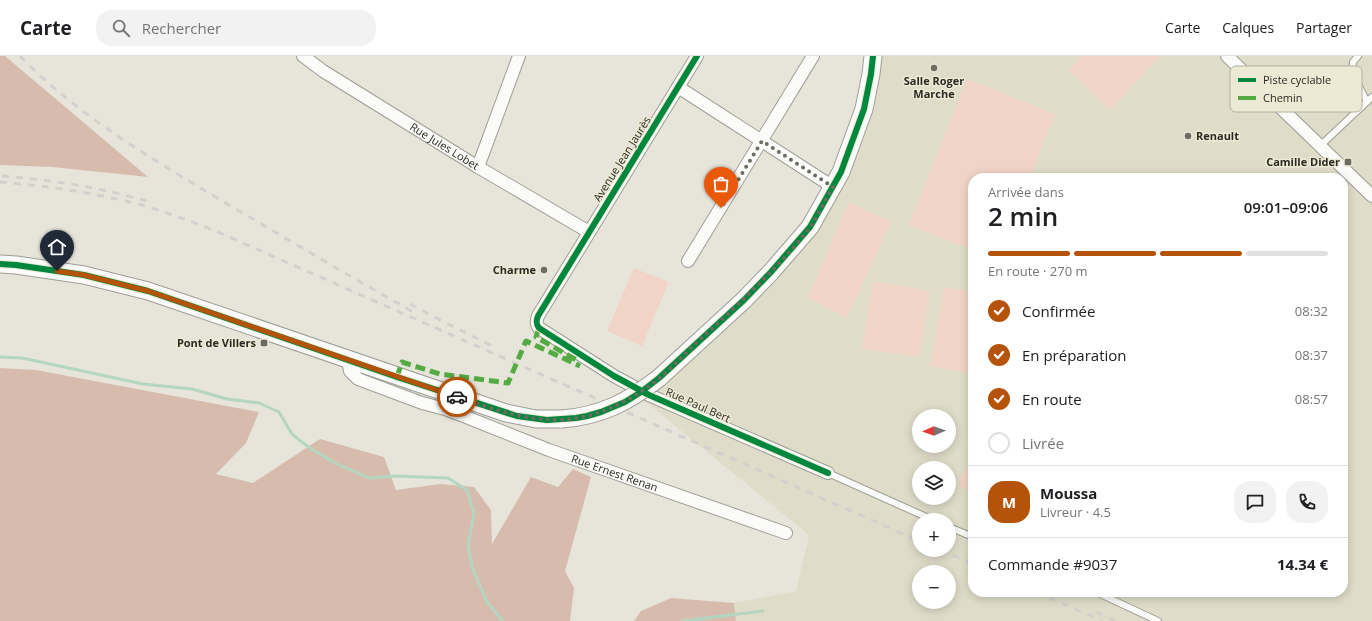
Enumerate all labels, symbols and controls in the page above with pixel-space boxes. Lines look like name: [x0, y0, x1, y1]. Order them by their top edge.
search box: [96, 10, 376, 46]
text: Carte: [20, 15, 72, 41]
icon: search: [110, 17, 132, 39]
text: Rechercher: [142, 18, 221, 38]
text: Carte: [1165, 18, 1200, 37]
text: Calques: [1222, 18, 1274, 37]
text: Partager: [1296, 18, 1352, 37]
marker: Salle Roger Marche: [929, 63, 939, 73]
legend: [1230, 66, 1362, 112]
text: Piste cyclable: [1263, 72, 1331, 87]
place label: Salle Roger Marche: [904, 73, 964, 101]
text: Chemin: [1263, 90, 1303, 105]
street label: Avenue Jean Jaurès: [589, 113, 654, 204]
street label: Rue Jules Lobet: [407, 119, 482, 173]
place label: Renault: [1196, 128, 1239, 143]
marker: Renault: [1183, 131, 1193, 141]
place label: Camille Dider: [1266, 154, 1340, 169]
marker: Camille Dider: [1343, 157, 1353, 167]
pin: [704, 167, 738, 208]
icon: bag: [710, 173, 732, 195]
text: Arrivée dans: [988, 183, 1064, 201]
text: 09:01–09:06: [1244, 197, 1328, 217]
text: 2 min: [988, 198, 1058, 234]
pin: [40, 230, 74, 271]
icon: home: [46, 236, 68, 258]
place label: Charme: [493, 262, 536, 277]
text: En route · 270 m: [988, 262, 1088, 280]
marker: Charme: [539, 265, 549, 275]
icon: check: [988, 300, 1010, 322]
text: Confirmée: [1022, 301, 1095, 321]
text: 08:32: [1295, 302, 1328, 320]
place label: Pont de Villers: [177, 335, 257, 350]
marker: Pont de Villers: [259, 338, 269, 348]
icon: check: [988, 344, 1010, 366]
text: En préparation: [1022, 345, 1127, 365]
text: 08:37: [1295, 346, 1328, 364]
courier: [437, 377, 477, 417]
street label: Rue Paul Bert: [663, 384, 733, 426]
icon: car: [446, 386, 468, 408]
icon: check: [988, 388, 1010, 410]
text: En route: [1022, 389, 1082, 409]
text: 08:57: [1295, 390, 1328, 408]
north arrow: [912, 409, 956, 453]
map controls: [912, 409, 956, 609]
text: Livrée: [1022, 433, 1064, 453]
street label: Rue Ernest Renan: [570, 450, 660, 495]
button: layers: [912, 461, 956, 505]
button: chat: [1234, 481, 1276, 523]
button: phone: [1286, 481, 1328, 523]
text: Moussa: [1040, 483, 1097, 503]
text: M: [1002, 492, 1016, 512]
text: Livreur · 4.5: [1040, 503, 1111, 521]
button: +: [912, 513, 956, 557]
text: Commande #9037: [988, 554, 1117, 574]
text: 14.34 €: [1277, 554, 1328, 574]
button: −: [912, 565, 956, 609]

